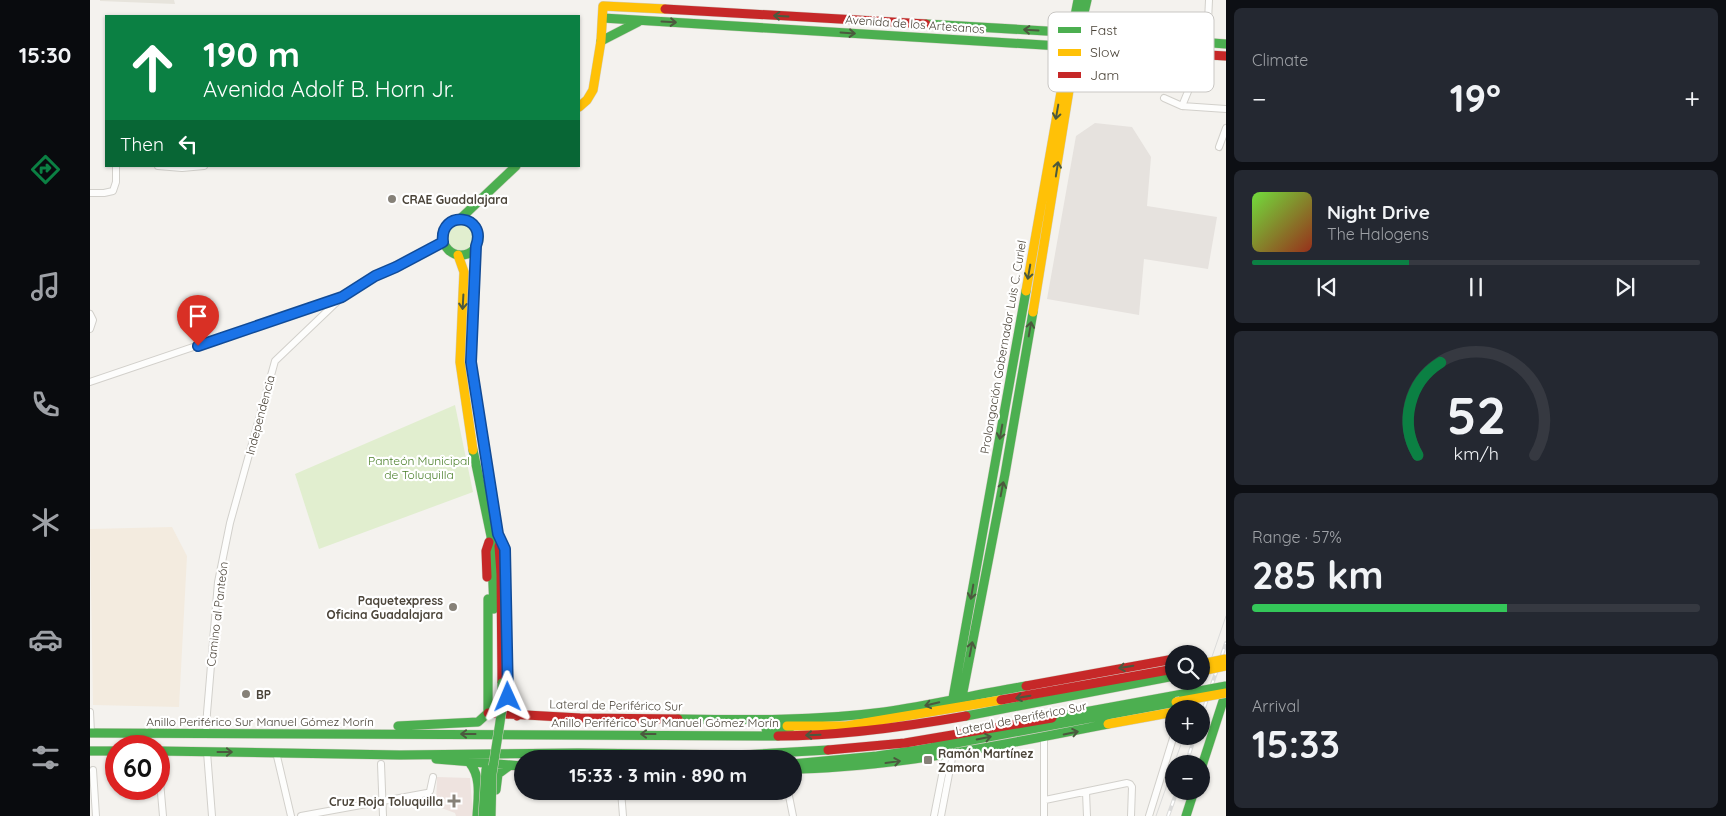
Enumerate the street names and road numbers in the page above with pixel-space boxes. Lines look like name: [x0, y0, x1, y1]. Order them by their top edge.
street label: Avenida de los Artesanos: [845, 12, 986, 36]
street label: Prolongación Gobernador Luis C. Curiel: [977, 239, 1029, 455]
street label: Independencia: [242, 373, 278, 457]
street label: Camino al Panteón: [203, 561, 231, 667]
street label: Lateral de Periférico Sur: [549, 696, 683, 714]
street label: Lateral de Periférico Sur: [954, 698, 1088, 738]
street label: Anillo Periférico Sur Manuel Gómez Morín: [146, 714, 374, 729]
street label: Anillo Periférico Sur Manuel Gómez Morín: [551, 715, 779, 730]

